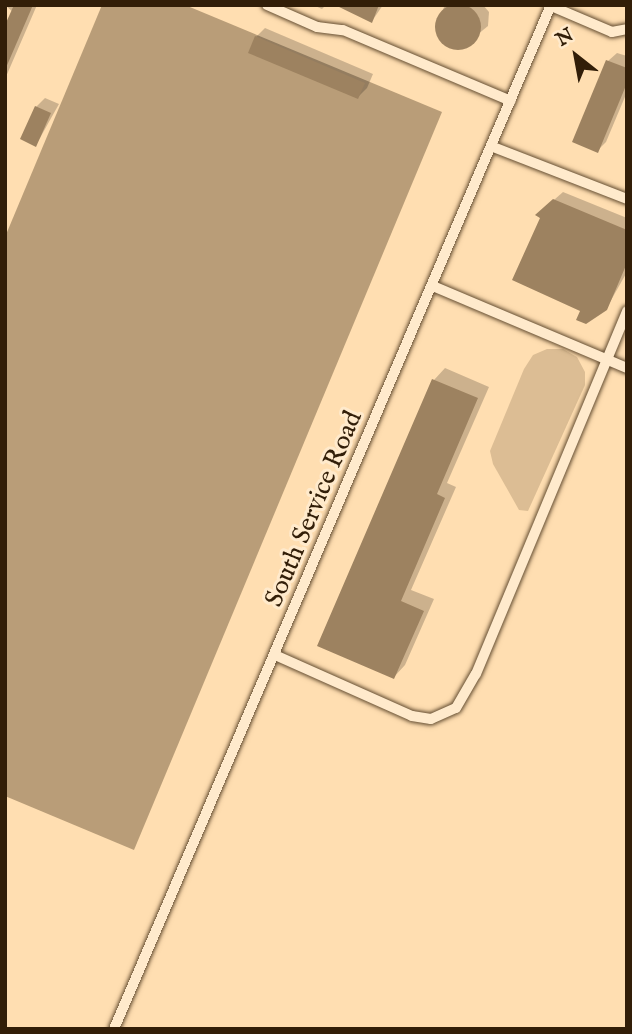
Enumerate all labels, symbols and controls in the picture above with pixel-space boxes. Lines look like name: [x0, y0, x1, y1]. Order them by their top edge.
north arrow: [541, 21, 611, 91]
text: N: [552, 23, 578, 53]
street label: South Service Road: [259, 406, 369, 612]

